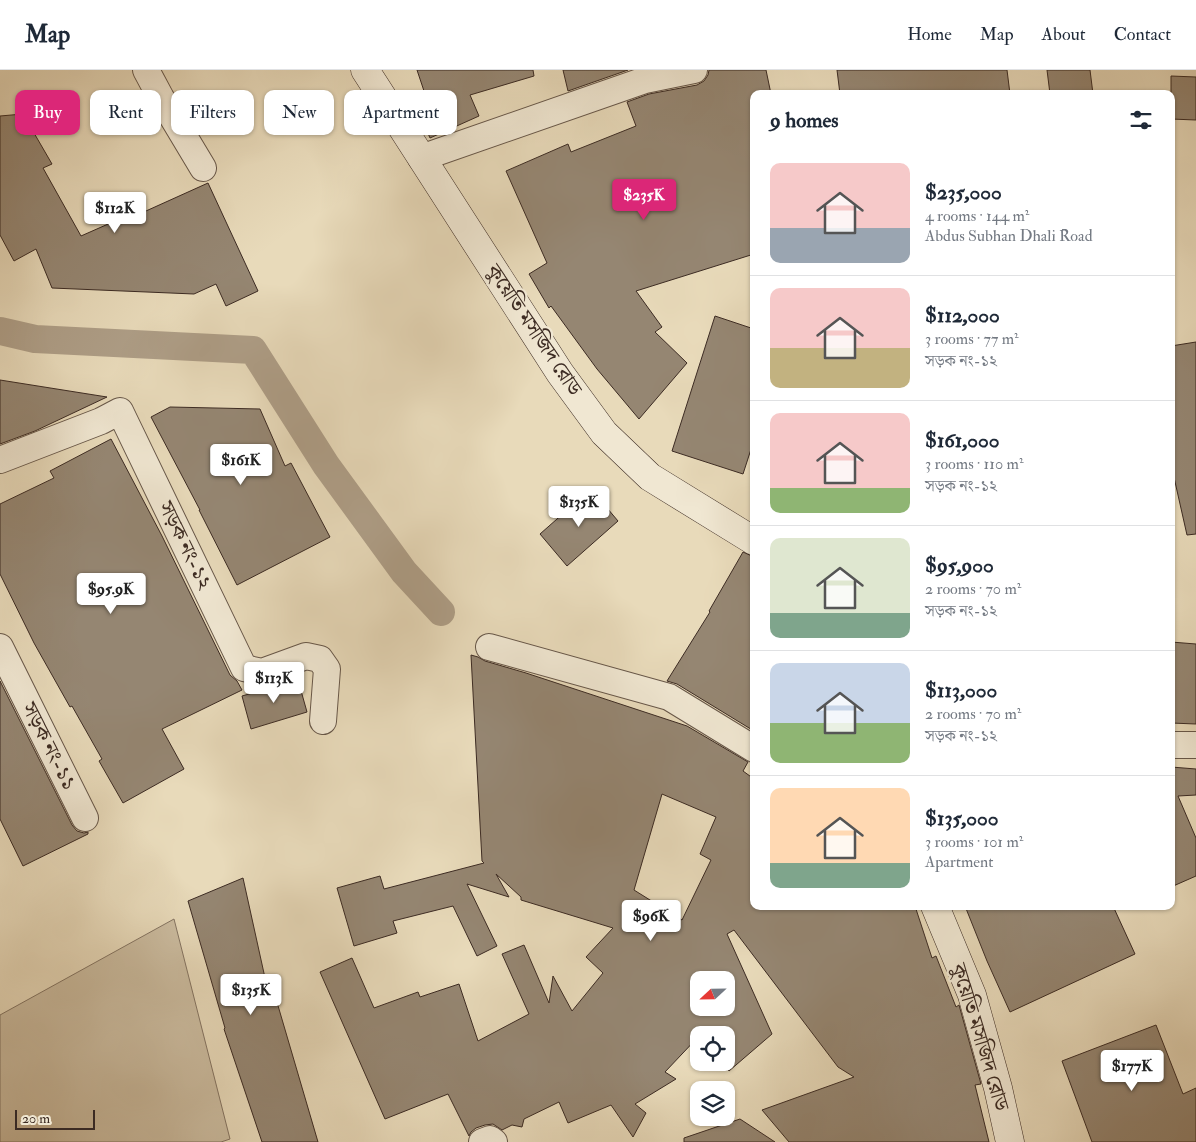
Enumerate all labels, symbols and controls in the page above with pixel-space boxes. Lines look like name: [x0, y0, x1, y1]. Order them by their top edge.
text: Map: [25, 19, 70, 50]
text: Home: [907, 23, 952, 46]
text: Map: [980, 23, 1014, 46]
text: About: [1042, 23, 1086, 46]
text: Contact: [1114, 23, 1171, 46]
chip: Buy: [15, 90, 80, 135]
chip: Rent: [90, 90, 161, 135]
chip: Filters: [171, 90, 254, 135]
chip: New: [264, 90, 334, 135]
chip: Apartment: [344, 90, 457, 135]
icon: filters: [1127, 106, 1155, 134]
text: 9 homes: [770, 107, 839, 134]
pin: $235K: [609, 178, 679, 221]
text: $235,000: [925, 179, 1002, 206]
icon: home: [810, 183, 870, 243]
text: $235K: [623, 185, 665, 205]
pin: $112K: [80, 191, 150, 234]
text: $112K: [95, 198, 135, 218]
text: 4 rooms · 144 m²: [925, 206, 1029, 226]
text: Abdus Subhan Dhali Road: [925, 226, 1093, 246]
street label: কুয়েতি মসজিদ রোড: [480, 258, 588, 402]
text: $112,000: [925, 302, 1000, 329]
icon: home: [810, 308, 870, 368]
text: 3 rooms · 77 m²: [925, 329, 1019, 349]
text: সড়ক নং-১২: [925, 351, 997, 371]
text: $161,000: [925, 427, 1000, 454]
icon: home: [810, 433, 870, 493]
pin: $161K: [206, 444, 276, 486]
text: $161K: [221, 450, 261, 470]
text: 3 rooms · 110 m²: [925, 454, 1023, 474]
text: সড়ক নং-১২: [925, 476, 997, 496]
pin: $135K: [544, 486, 614, 528]
text: $135K: [559, 492, 599, 512]
street label: সড়ক নং-১২: [152, 496, 219, 595]
text: $95,900: [925, 552, 994, 579]
icon: home: [810, 558, 870, 618]
pin: $95.9K: [70, 572, 152, 615]
text: $95.9K: [88, 579, 134, 599]
text: 2 rooms · 70 m²: [925, 579, 1021, 599]
text: সড়ক নং-১২: [925, 601, 997, 621]
pin: $113K: [239, 662, 309, 704]
text: $113K: [255, 668, 293, 688]
text: $113,000: [925, 677, 997, 704]
icon: home: [810, 683, 870, 743]
street label: সড়ক নং-১১: [15, 697, 83, 794]
text: 2 rooms · 70 m²: [925, 704, 1021, 724]
text: সড়ক নং-১২: [925, 726, 997, 746]
text: $135,000: [925, 805, 999, 832]
icon: home: [810, 808, 870, 868]
text: 3 rooms · 101 m²: [925, 832, 1023, 852]
text: Apartment: [925, 852, 993, 872]
pin: $96K: [621, 900, 681, 942]
text: $96K: [633, 906, 669, 926]
street label: কুয়েতি মসজিদ রোড: [944, 959, 1016, 1115]
north arrow: [690, 971, 735, 1016]
map controls: [690, 971, 735, 1126]
pin: $135K: [216, 974, 286, 1016]
text: $135K: [231, 980, 271, 1000]
button: locate: [690, 1026, 735, 1071]
pin: $177K: [1097, 1050, 1167, 1092]
text: $177K: [1112, 1056, 1152, 1076]
button: layers: [690, 1081, 735, 1126]
scale bar: [15, 1107, 95, 1130]
text: 20 m: [22, 1110, 50, 1127]

